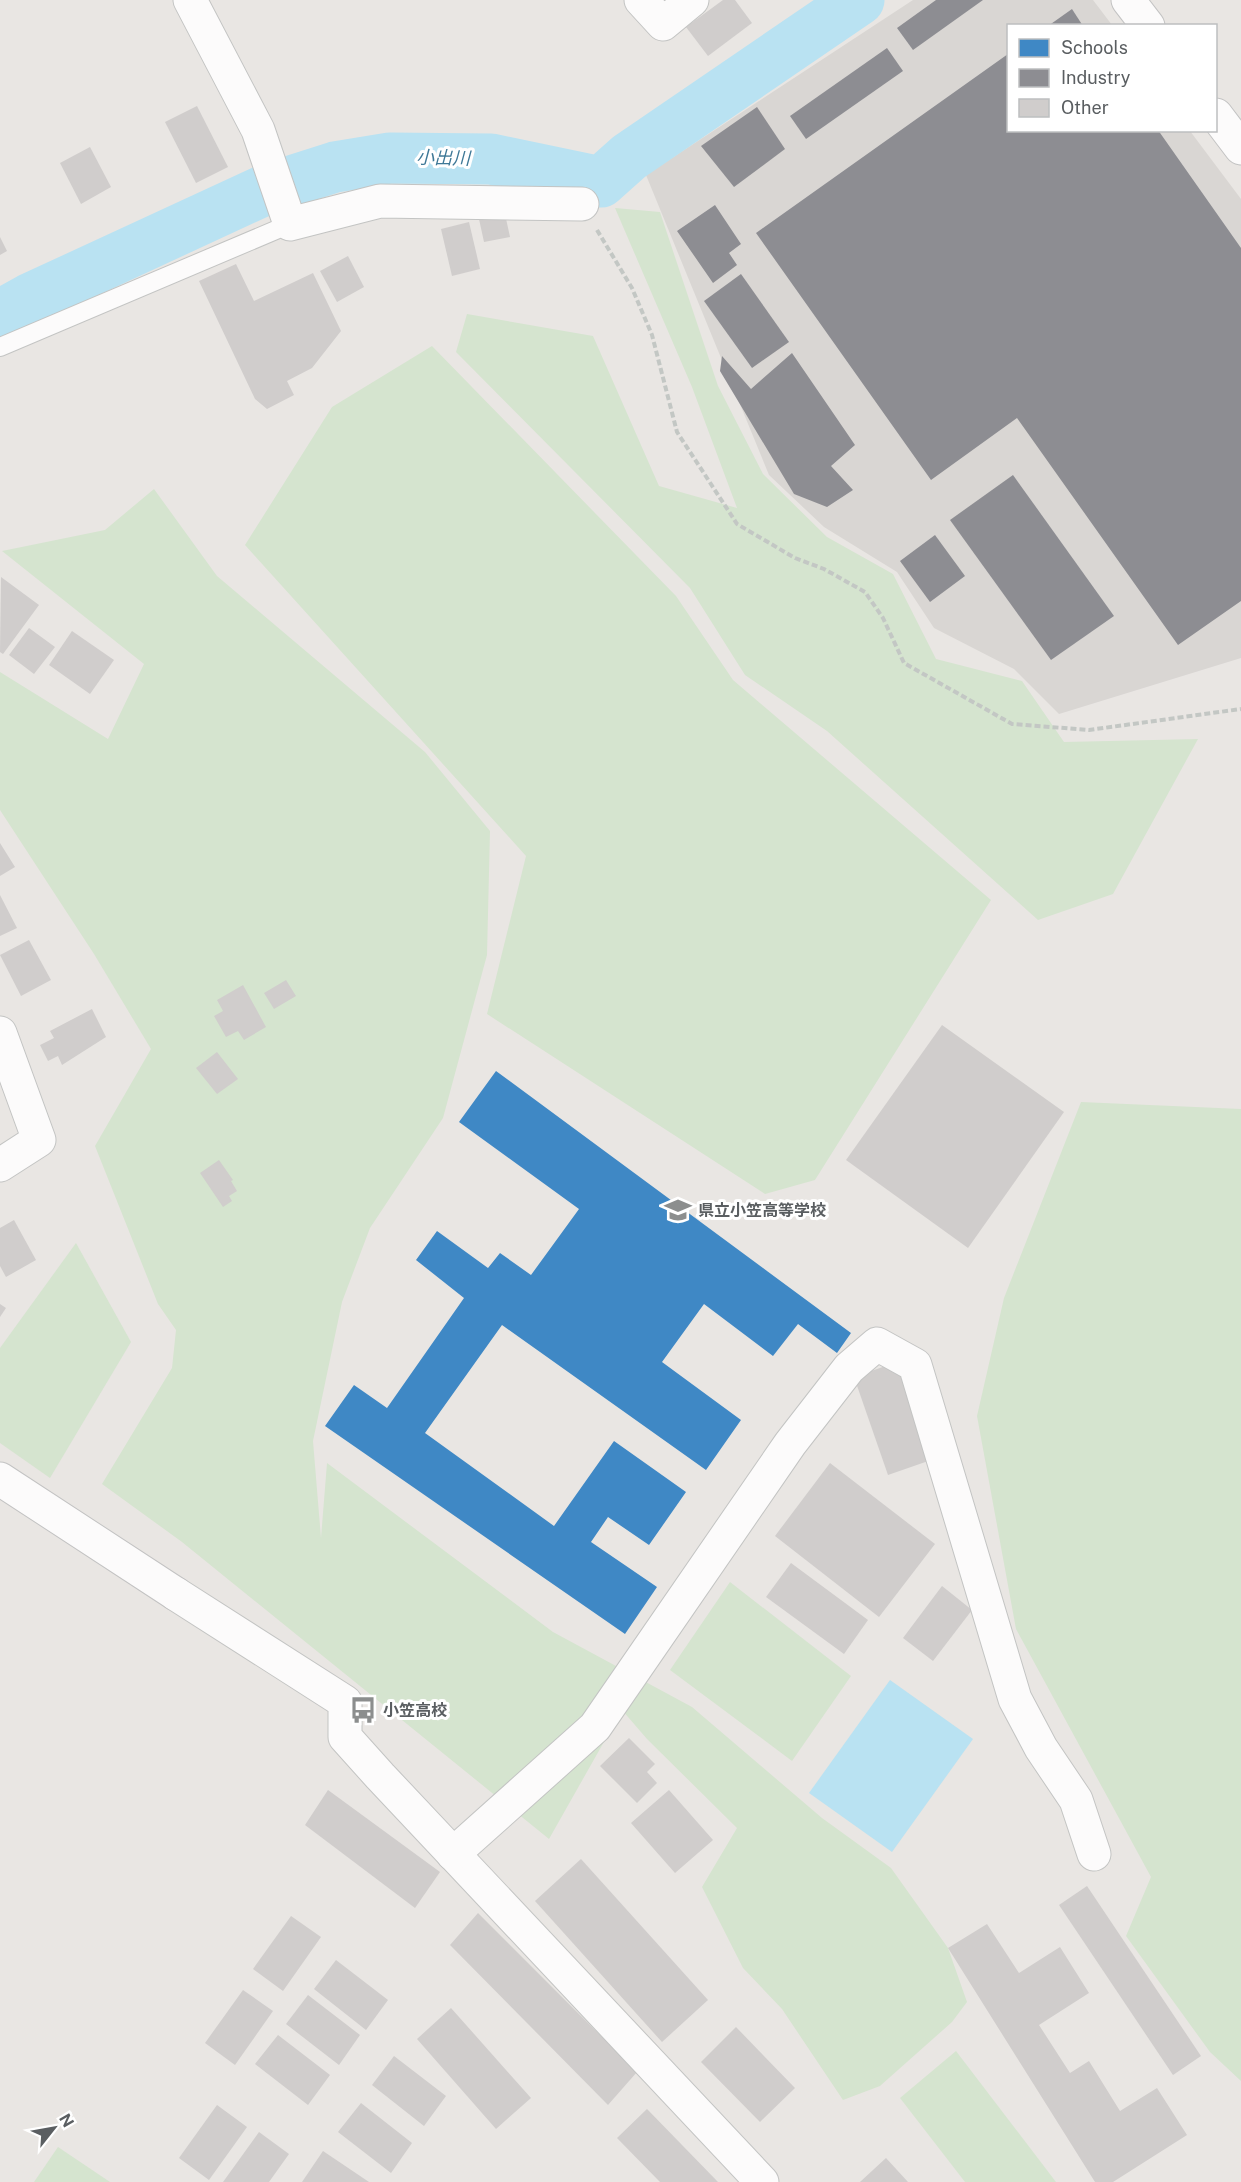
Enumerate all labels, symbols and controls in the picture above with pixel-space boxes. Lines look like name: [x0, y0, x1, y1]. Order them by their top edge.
legend: [1007, 24, 1217, 132]
text: Schools: [1061, 37, 1128, 58]
text: Industry: [1061, 67, 1131, 88]
text: Other: [1061, 97, 1109, 118]
water label: 小出川: [416, 147, 472, 169]
school or university icon: 県立小笠高等学校: [663, 1195, 693, 1225]
place label: 県立小笠高等学校: [698, 1201, 826, 1220]
bus stop icon: 小笠高校: [348, 1695, 378, 1725]
place label: 小笠高校: [383, 1701, 447, 1720]
north arrow: [24, 2098, 84, 2158]
text: N: [55, 2110, 78, 2131]

